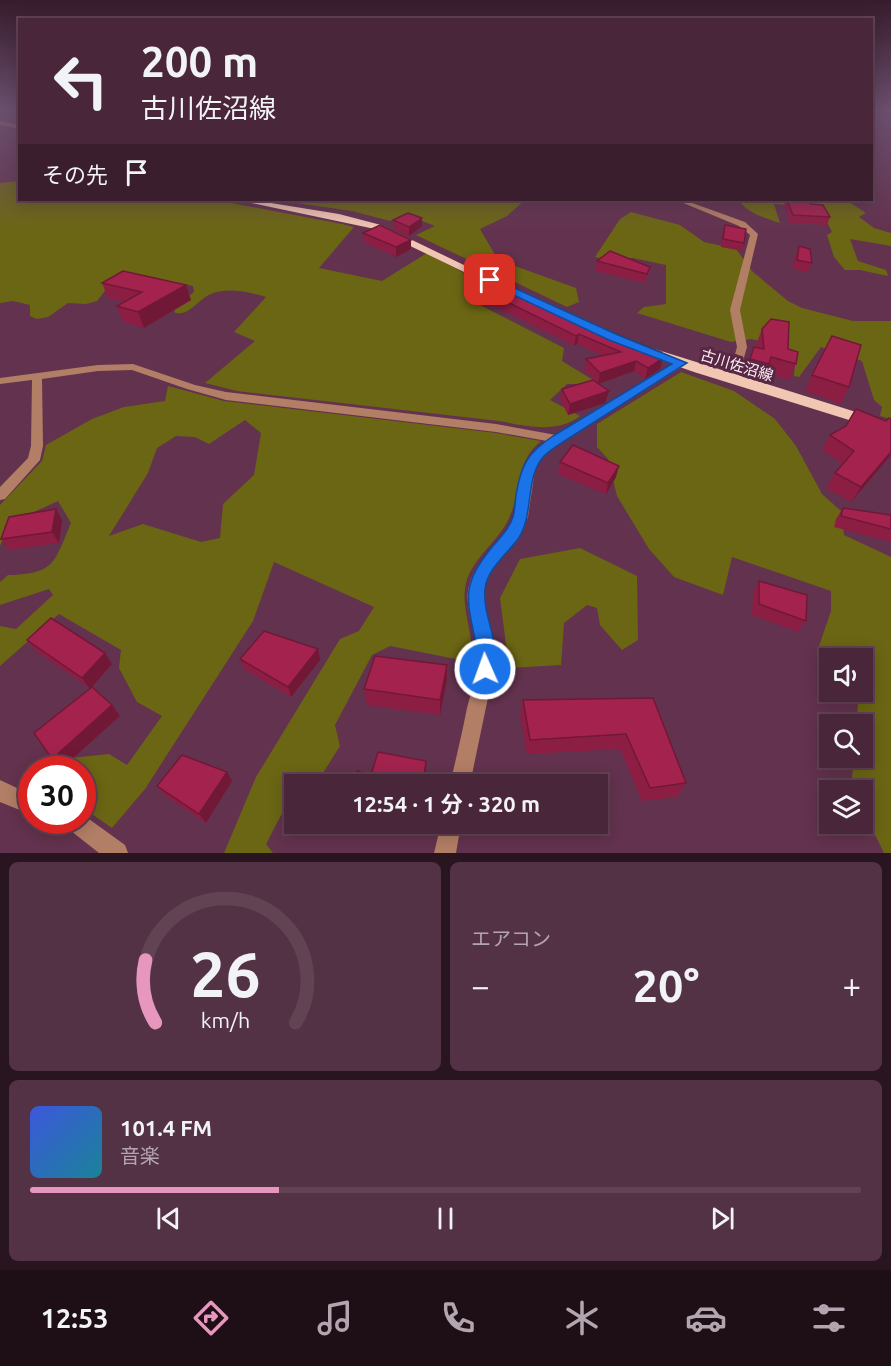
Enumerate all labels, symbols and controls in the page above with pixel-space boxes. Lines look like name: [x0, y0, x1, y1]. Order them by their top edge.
text: 200 m: [141, 38, 258, 85]
icon: left: [42, 42, 120, 120]
text: 古川佐沼線: [141, 93, 276, 123]
icon: arrive: [120, 156, 153, 189]
text: その先: [42, 162, 108, 187]
pin: [464, 254, 515, 305]
icon: arrive: [473, 263, 506, 296]
street label: 古川佐沼線: [699, 346, 775, 384]
position arrow: [453, 637, 517, 701]
map controls: [819, 648, 873, 834]
button: sound: [819, 648, 873, 702]
button: search: [819, 714, 873, 768]
speed limit sign: 30: [18, 756, 96, 834]
button: layers: [819, 780, 873, 834]
text: 12:54 · 1 分 · 320 m: [352, 791, 540, 816]
text: エアコン: [471, 927, 551, 950]
text: 26: [190, 939, 260, 1009]
text: 20°: [633, 960, 699, 1011]
text: −: [471, 967, 490, 1004]
text: +: [842, 967, 861, 1004]
text: km/h: [200, 1009, 250, 1033]
text: 101.4 FM: [120, 1115, 212, 1140]
text: 音楽: [120, 1144, 160, 1167]
icon: previous: [152, 1202, 185, 1235]
icon: pause: [429, 1202, 462, 1235]
icon: next: [706, 1202, 739, 1235]
icon: directions: [190, 1297, 232, 1339]
icon: music: [314, 1297, 356, 1339]
icon: phone: [437, 1297, 479, 1339]
icon: climate: [561, 1297, 603, 1339]
icon: car: [685, 1297, 727, 1339]
icon: filters: [808, 1297, 850, 1339]
text: 12:53: [41, 1303, 108, 1333]

